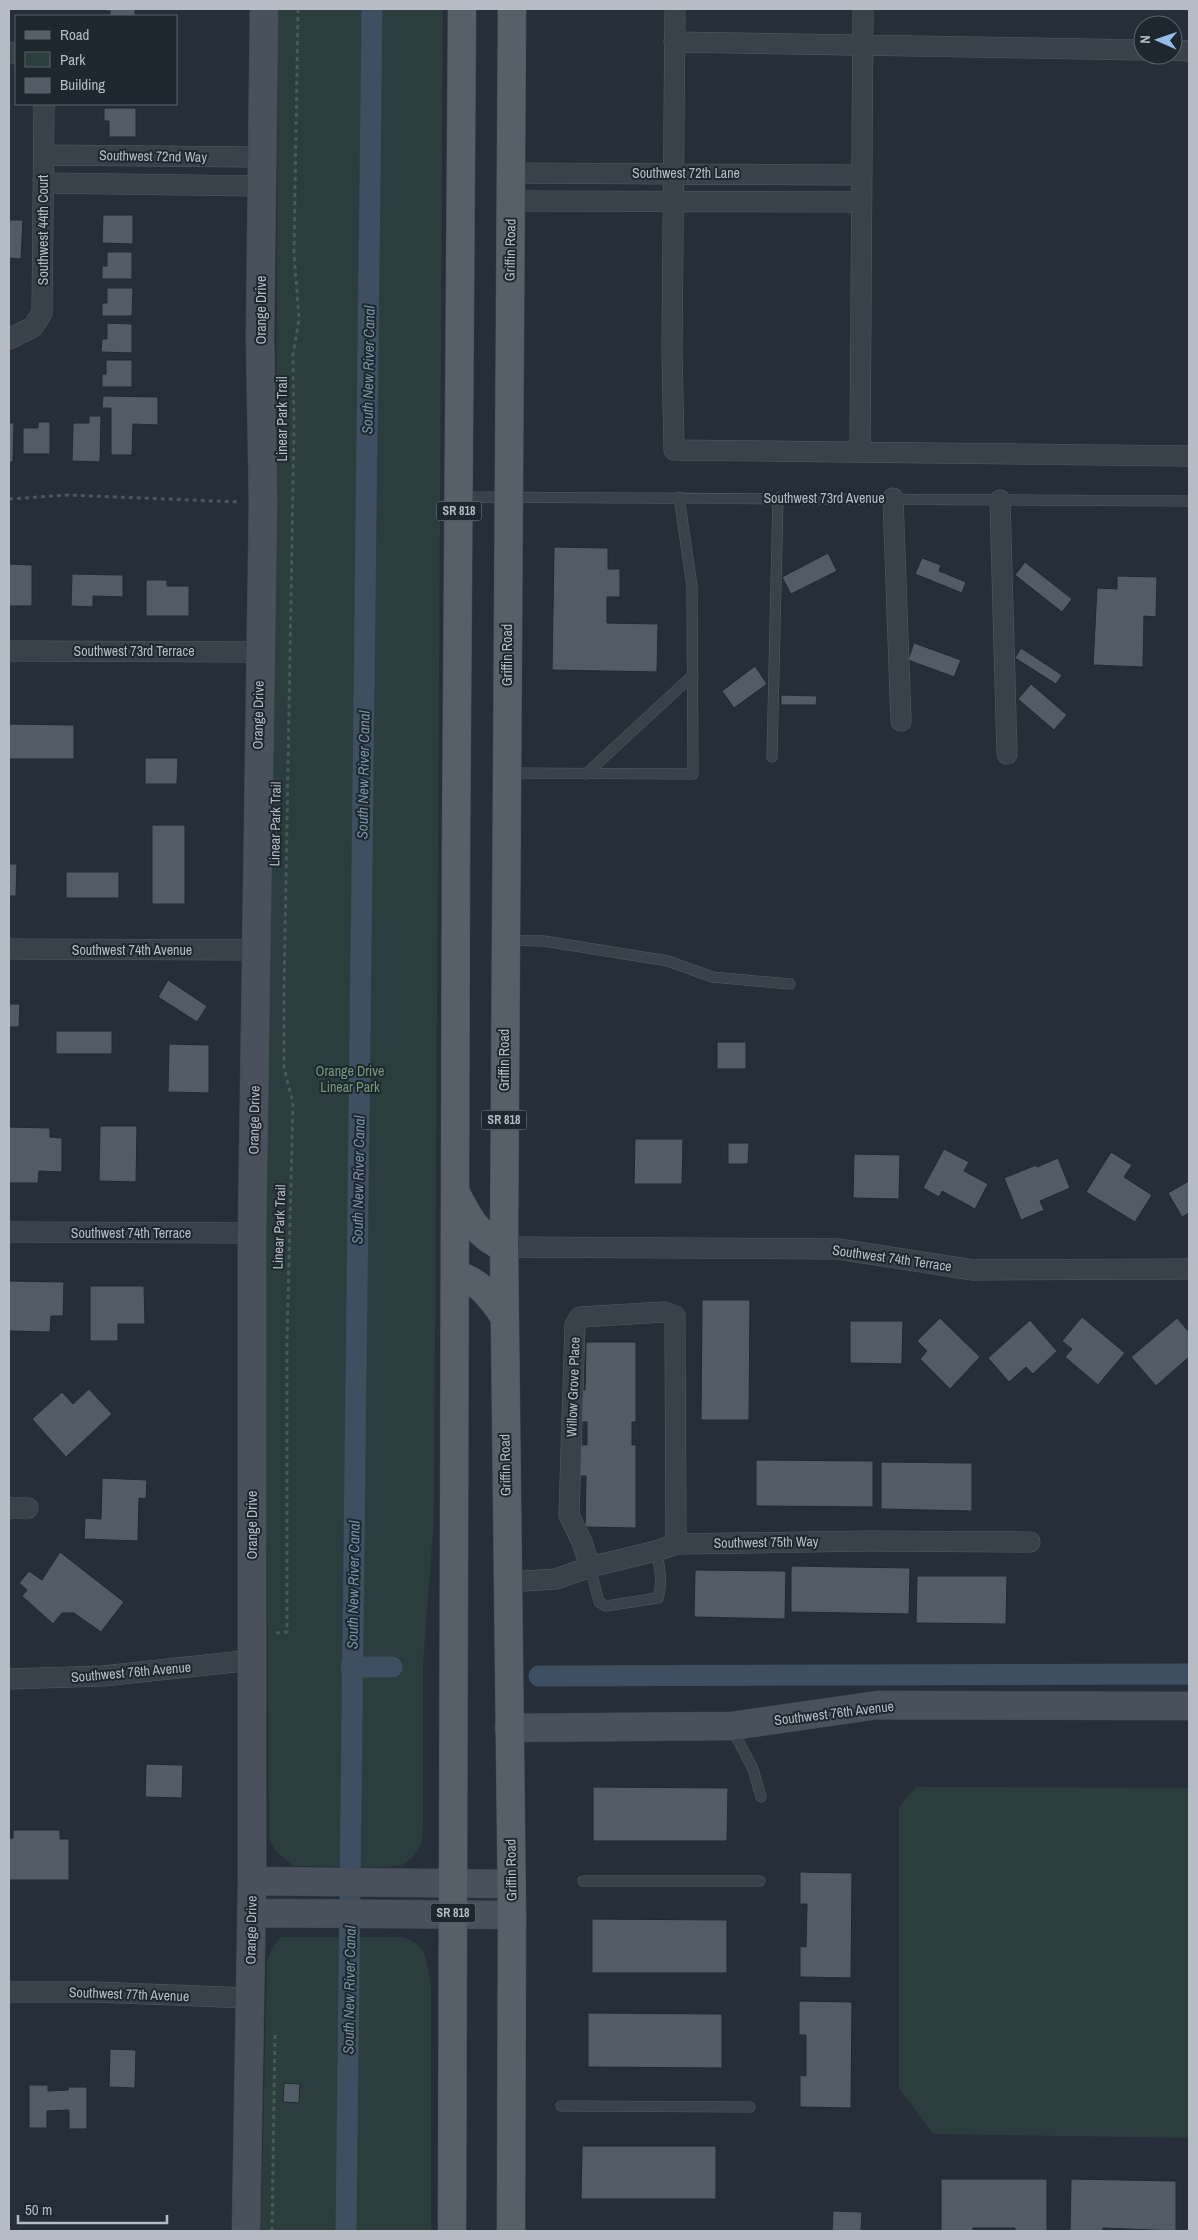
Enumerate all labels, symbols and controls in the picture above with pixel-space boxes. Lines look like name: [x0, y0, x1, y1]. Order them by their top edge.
legend: [15, 15, 178, 105]
north arrow: [1133, 15, 1183, 65]
text: Road: [60, 24, 89, 45]
text: N: [1136, 35, 1154, 44]
text: Park: [60, 49, 86, 70]
text: Building: [60, 74, 105, 95]
street label: Southwest 72nd Way: [99, 146, 207, 166]
street label: Southwest 72th Lane: [632, 164, 740, 182]
street label: Southwest 44th Court: [34, 175, 52, 285]
street label: Griffin Road: [500, 219, 520, 281]
street label: Orange Drive: [252, 276, 270, 344]
water label: South New River Canal: [356, 305, 380, 434]
street label: Linear Park Trail: [273, 377, 291, 461]
street label: Southwest 73rd Avenue: [763, 489, 885, 507]
road number: SR 818: [436, 502, 482, 520]
street label: Griffin Road: [498, 624, 516, 686]
street label: Southwest 73rd Terrace: [73, 642, 195, 660]
street label: Orange Drive: [248, 680, 268, 750]
water label: South New River Canal: [351, 710, 375, 839]
street label: Linear Park Trail: [265, 781, 285, 867]
street label: Southwest 74th Avenue: [72, 941, 192, 959]
street label: Griffin Road: [495, 1029, 513, 1091]
park label: Orange Drive Linear Park: [316, 1062, 384, 1096]
street label: Orange Drive: [244, 1085, 264, 1155]
road number: SR 818: [482, 1110, 526, 1130]
water label: South New River Canal: [346, 1115, 370, 1244]
street label: Linear Park Trail: [269, 1184, 289, 1270]
street label: Southwest 74th Terrace: [71, 1224, 191, 1242]
street label: Southwest 74th Terrace: [831, 1241, 953, 1275]
street label: Willow Grove Place: [562, 1337, 584, 1437]
street label: Griffin Road: [495, 1434, 515, 1496]
street label: Orange Drive: [243, 1491, 261, 1559]
water label: South New River Canal: [341, 1520, 365, 1649]
street label: Southwest 75th Way: [713, 1532, 819, 1552]
street label: Southwest 76th Avenue: [70, 1658, 192, 1686]
street label: Southwest 76th Avenue: [773, 1697, 895, 1729]
street label: Griffin Road: [501, 1839, 521, 1901]
street label: Orange Drive: [241, 1895, 261, 1965]
road number: SR 818: [430, 1904, 476, 1922]
water label: South New River Canal: [337, 1925, 361, 2054]
street label: Southwest 77th Avenue: [68, 1983, 190, 2005]
scale bar: [18, 2192, 166, 2224]
text: 50 m: [25, 2199, 52, 2220]

